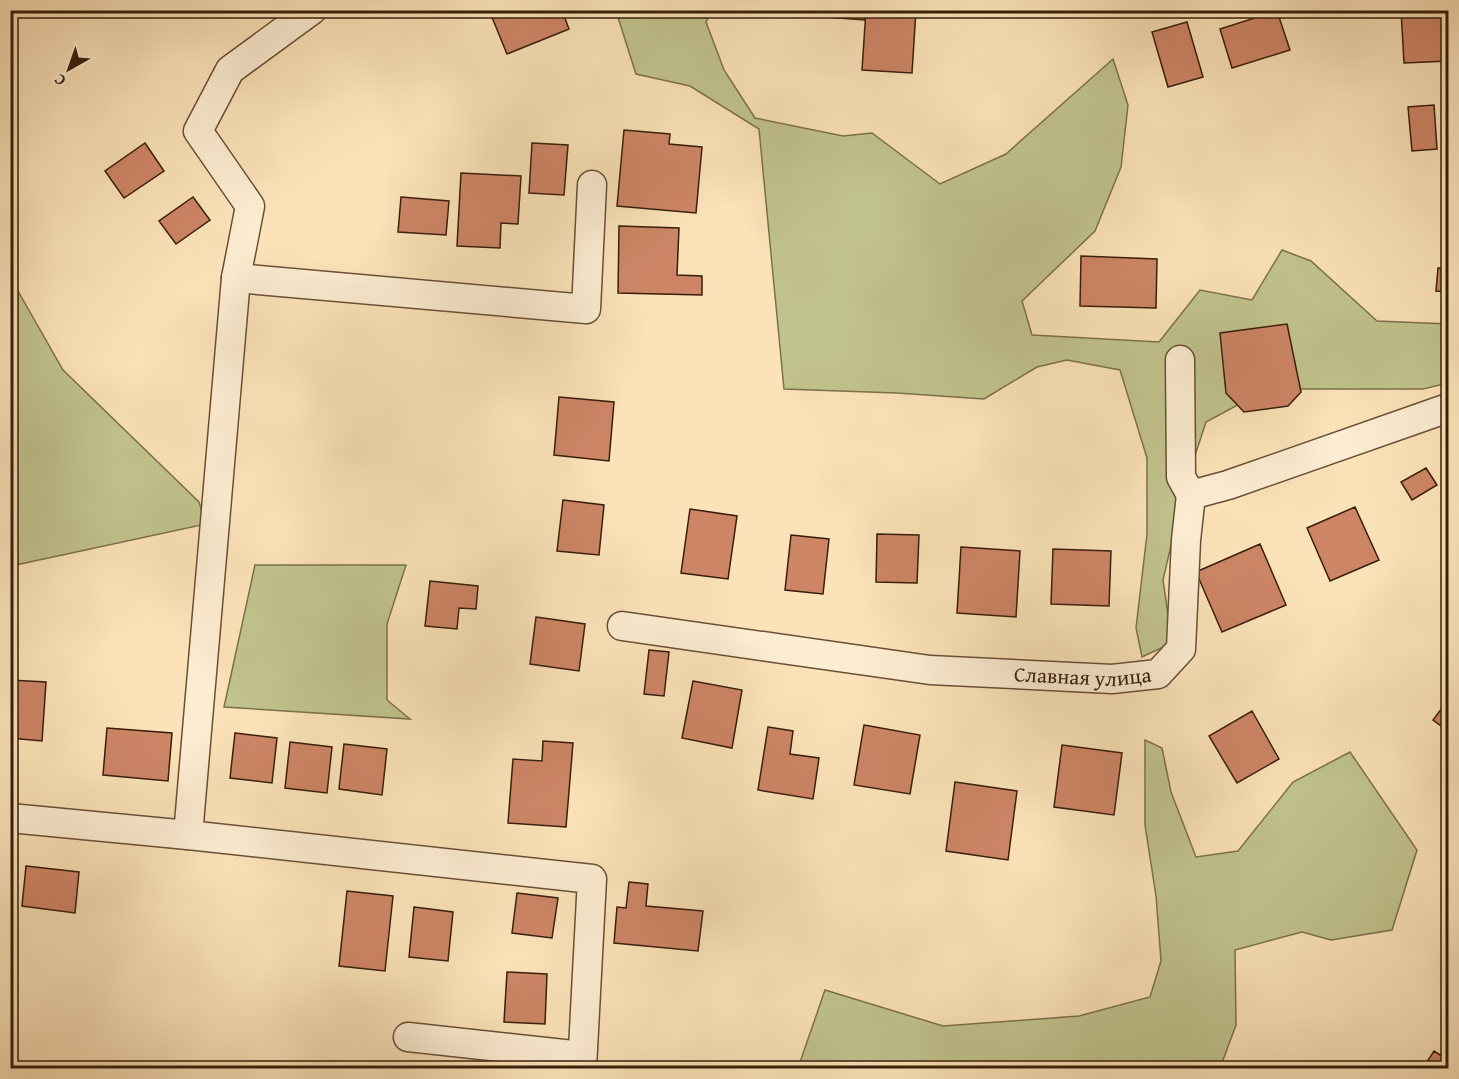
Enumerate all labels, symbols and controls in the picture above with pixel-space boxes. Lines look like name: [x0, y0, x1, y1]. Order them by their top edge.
north arrow: [39, 39, 99, 99]
text: С: [48, 68, 71, 93]
street label: Славная улица: [1013, 658, 1153, 694]

